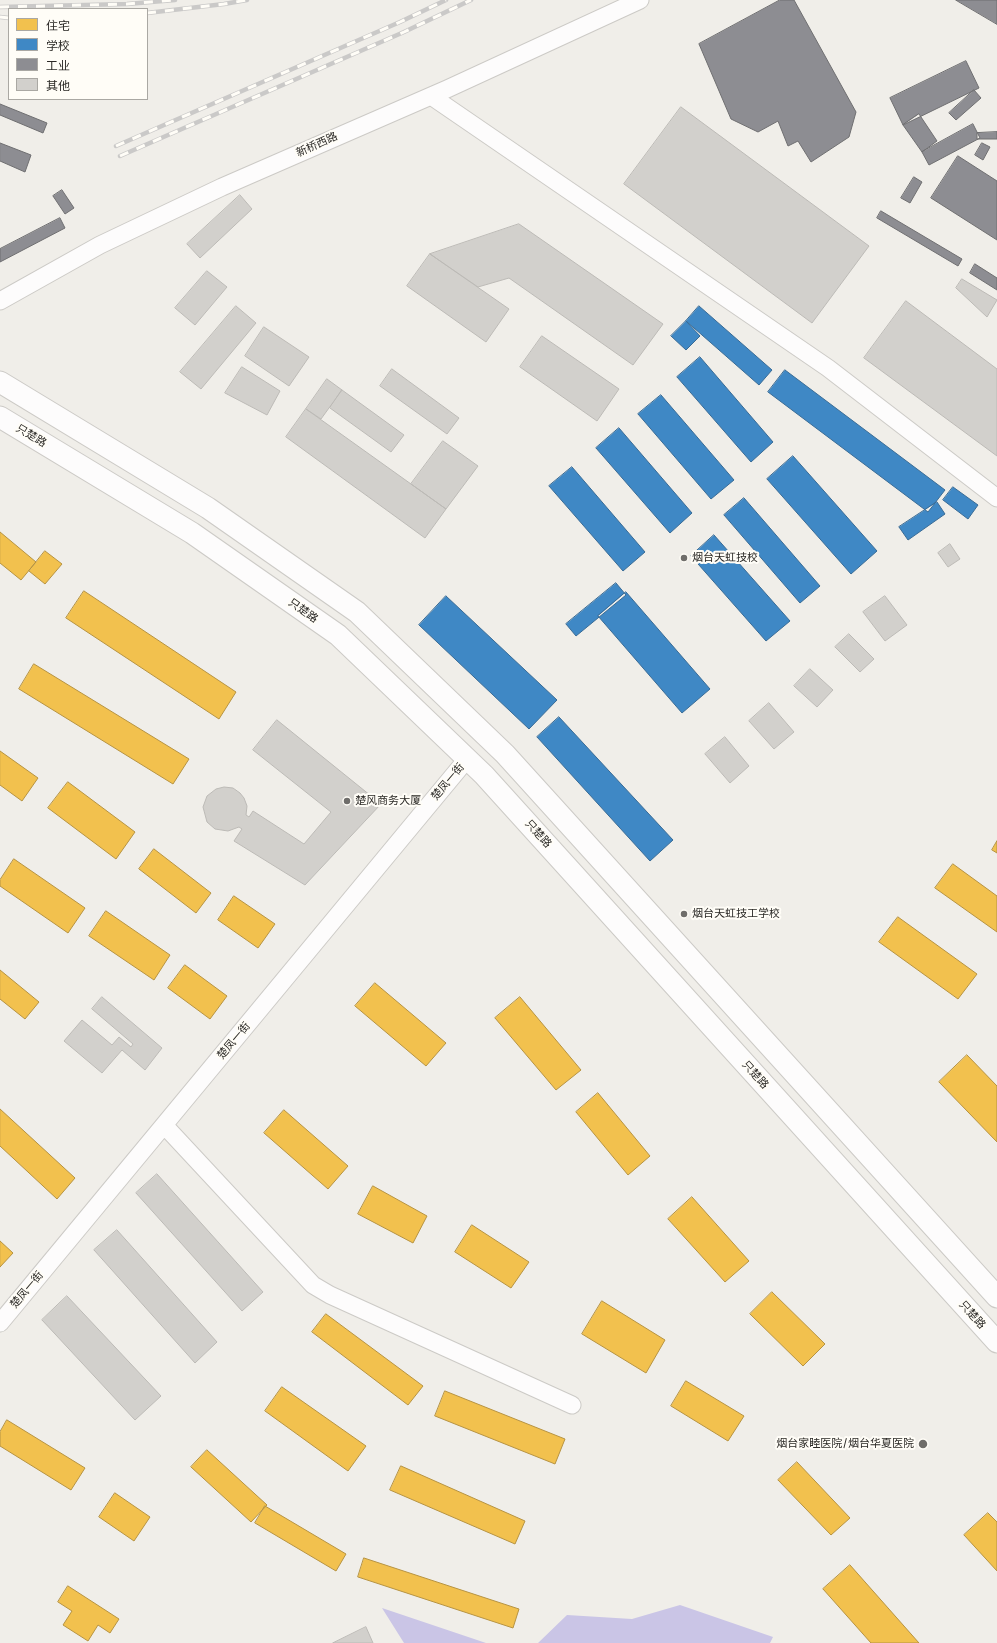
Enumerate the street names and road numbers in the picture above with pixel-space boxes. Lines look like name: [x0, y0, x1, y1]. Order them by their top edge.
street label: 新桥西路: [294, 130, 340, 160]
street label: 只楚路: [13, 422, 49, 450]
street label: 只楚路: [286, 596, 320, 626]
street label: 楚凤一街: [429, 761, 467, 803]
street label: 只楚路: [522, 817, 554, 851]
street label: 楚凤一街: [215, 1020, 253, 1062]
street label: 只楚路: [739, 1058, 771, 1092]
street label: 楚凤一街: [8, 1269, 46, 1311]
street label: 只楚路: [956, 1298, 988, 1332]

